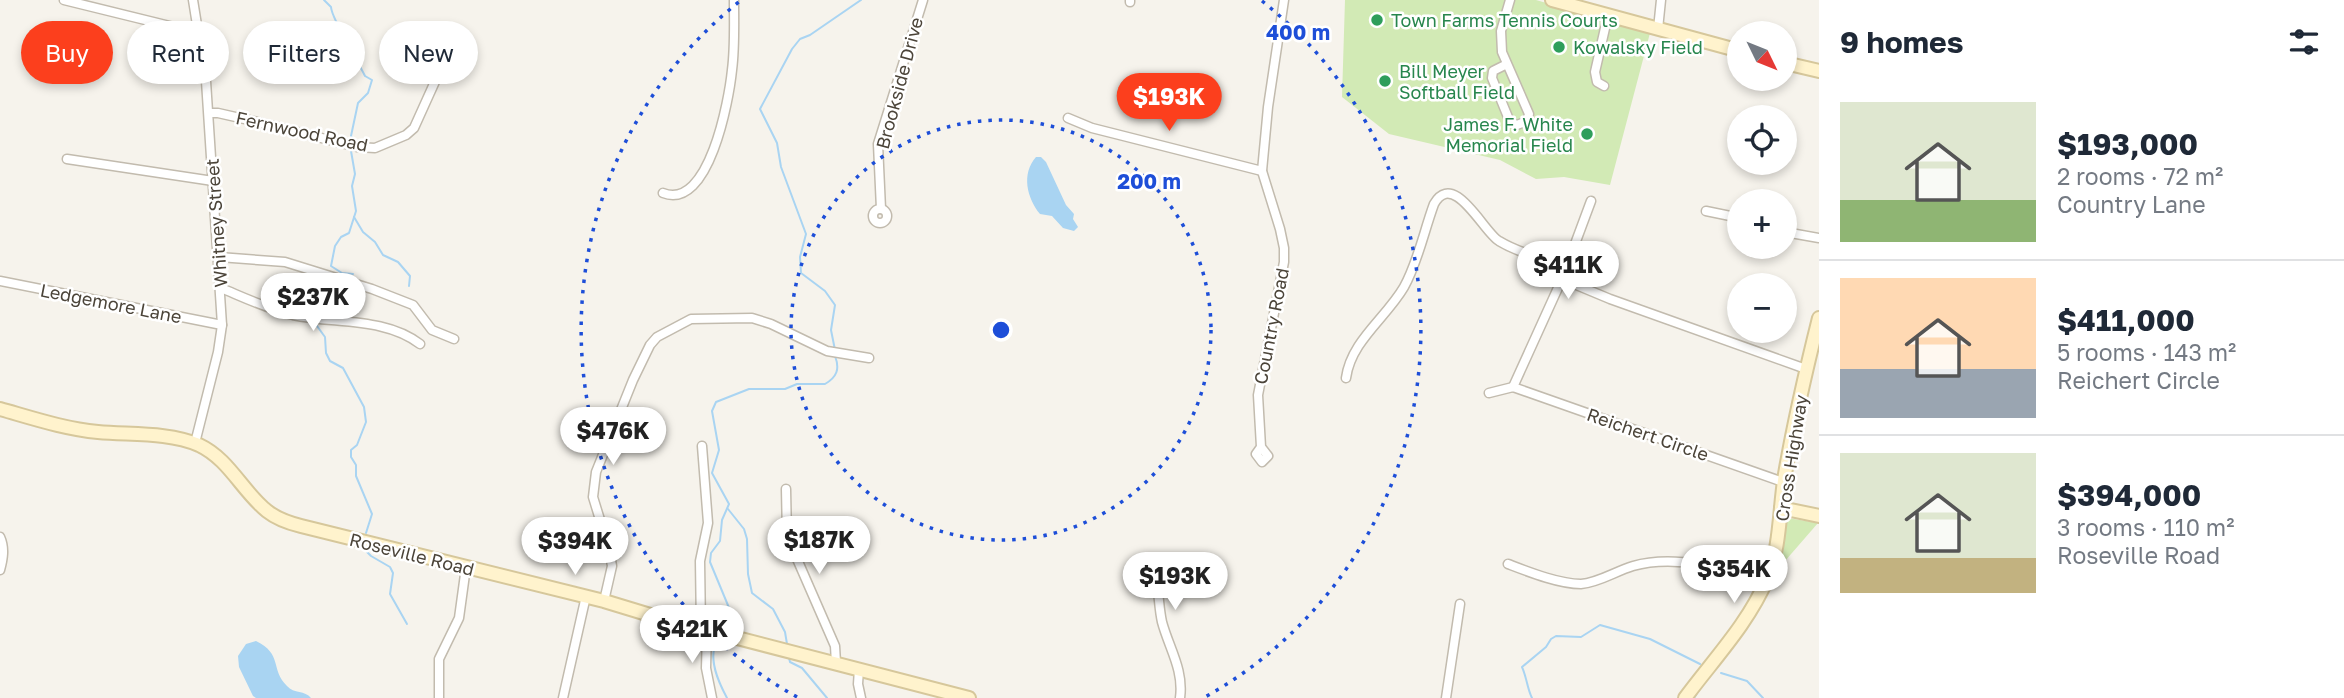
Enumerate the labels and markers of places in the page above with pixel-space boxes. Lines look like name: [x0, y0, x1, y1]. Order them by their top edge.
place label: Town Farms Tennis Courts: [1391, 9, 1618, 31]
marker: Town Farms Tennis Courts: [1369, 12, 1385, 28]
place label: Kowalsky Field: [1573, 36, 1703, 58]
marker: Kowalsky Field: [1551, 39, 1567, 55]
place label: Bill Meyer Softball Field: [1399, 60, 1515, 103]
marker: Bill Meyer Softball Field: [1377, 73, 1393, 89]
pin: $193K: [1120, 74, 1218, 133]
place label: James F. White Memorial Field: [1443, 113, 1573, 156]
marker: James F. White Memorial Field: [1579, 126, 1595, 142]
pin: $411K: [1519, 242, 1617, 301]
pin: $237K: [264, 274, 362, 333]
centre of rings: [989, 318, 1013, 342]
pin: $476K: [564, 407, 662, 467]
pin: $187K: [770, 516, 868, 576]
pin: $394K: [526, 518, 624, 577]
pin: $354K: [1685, 546, 1783, 605]
pin: $193K: [1126, 552, 1224, 612]
pin: $421K: [643, 606, 741, 665]

